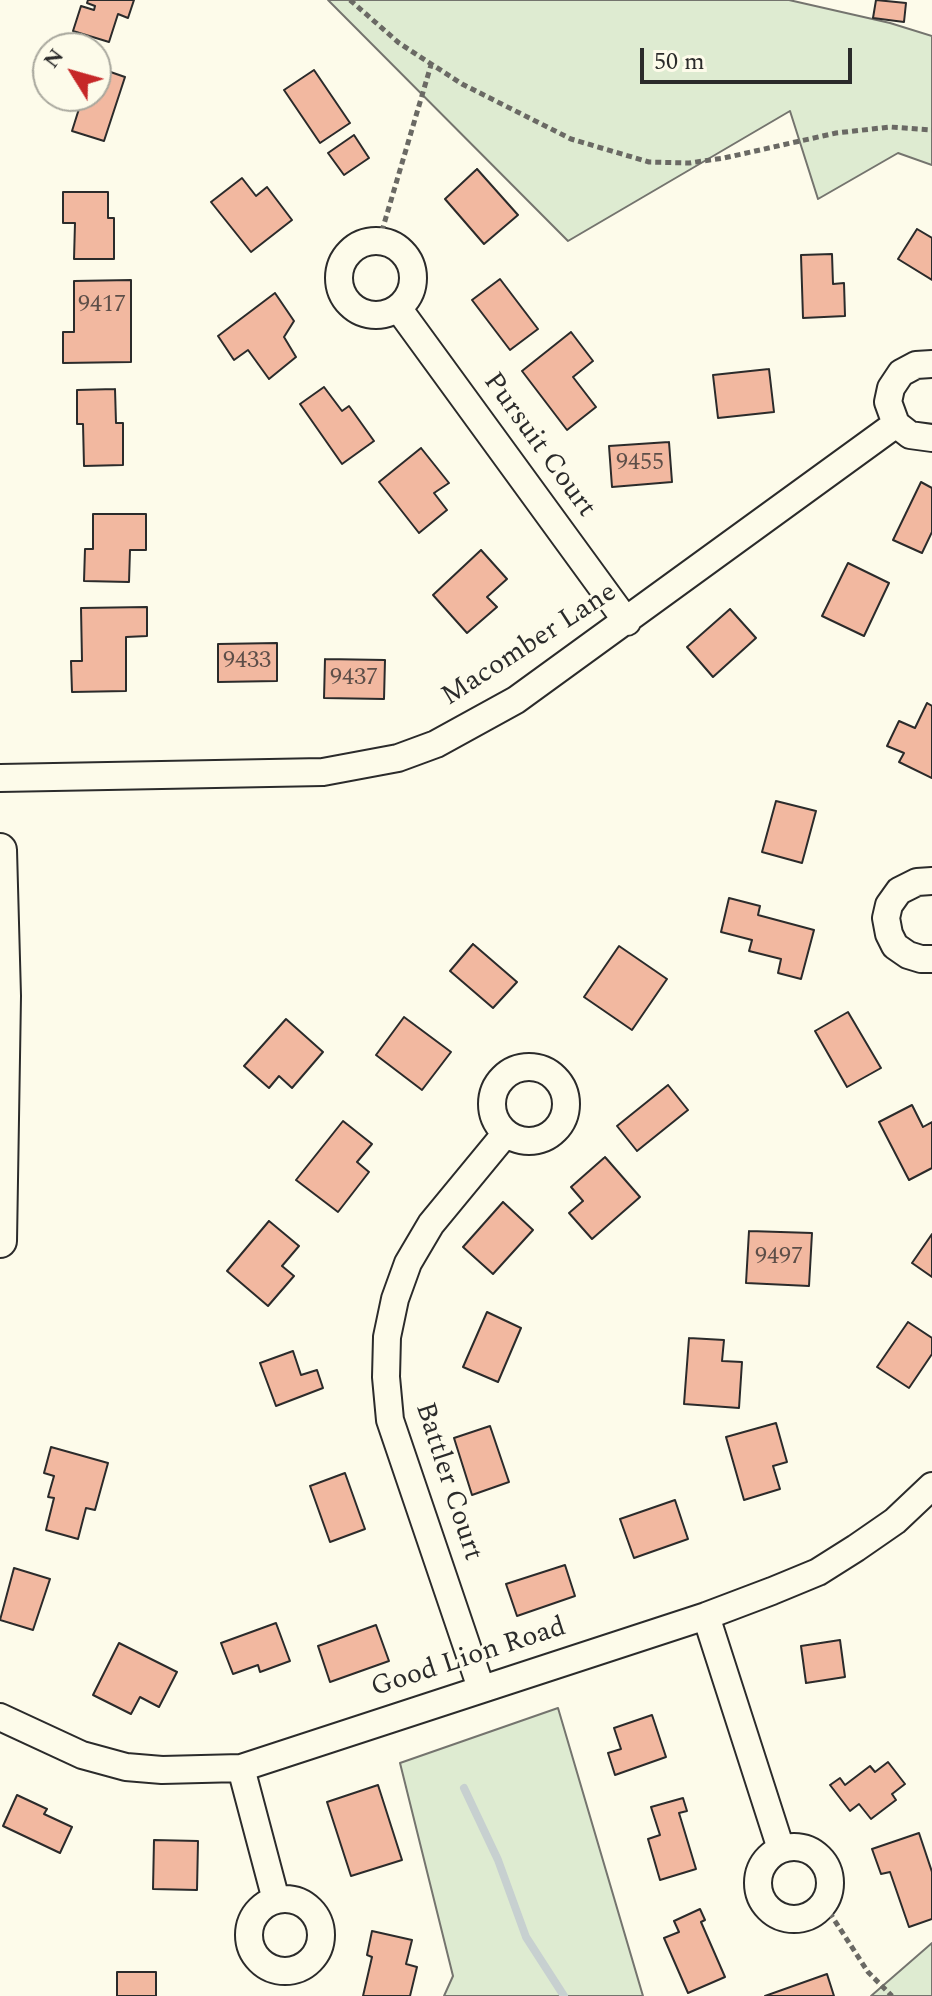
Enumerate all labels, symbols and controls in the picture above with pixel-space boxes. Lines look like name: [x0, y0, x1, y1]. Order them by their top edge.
north arrow: [32, 32, 112, 112]
scale bar: [644, 32, 856, 82]
text: N: [35, 41, 73, 76]
text: 50 m: [654, 44, 705, 80]
house number: 9417: [78, 292, 126, 320]
street label: Pursuit Court: [474, 367, 602, 525]
house number: 9455: [616, 450, 664, 478]
street label: Macomber Lane: [436, 577, 624, 715]
house number: 9433: [223, 648, 271, 676]
house number: 9437: [330, 665, 378, 693]
house number: 9497: [755, 1244, 803, 1272]
street label: Battler Court: [406, 1399, 488, 1565]
street label: Good Lion Road: [367, 1612, 571, 1706]

